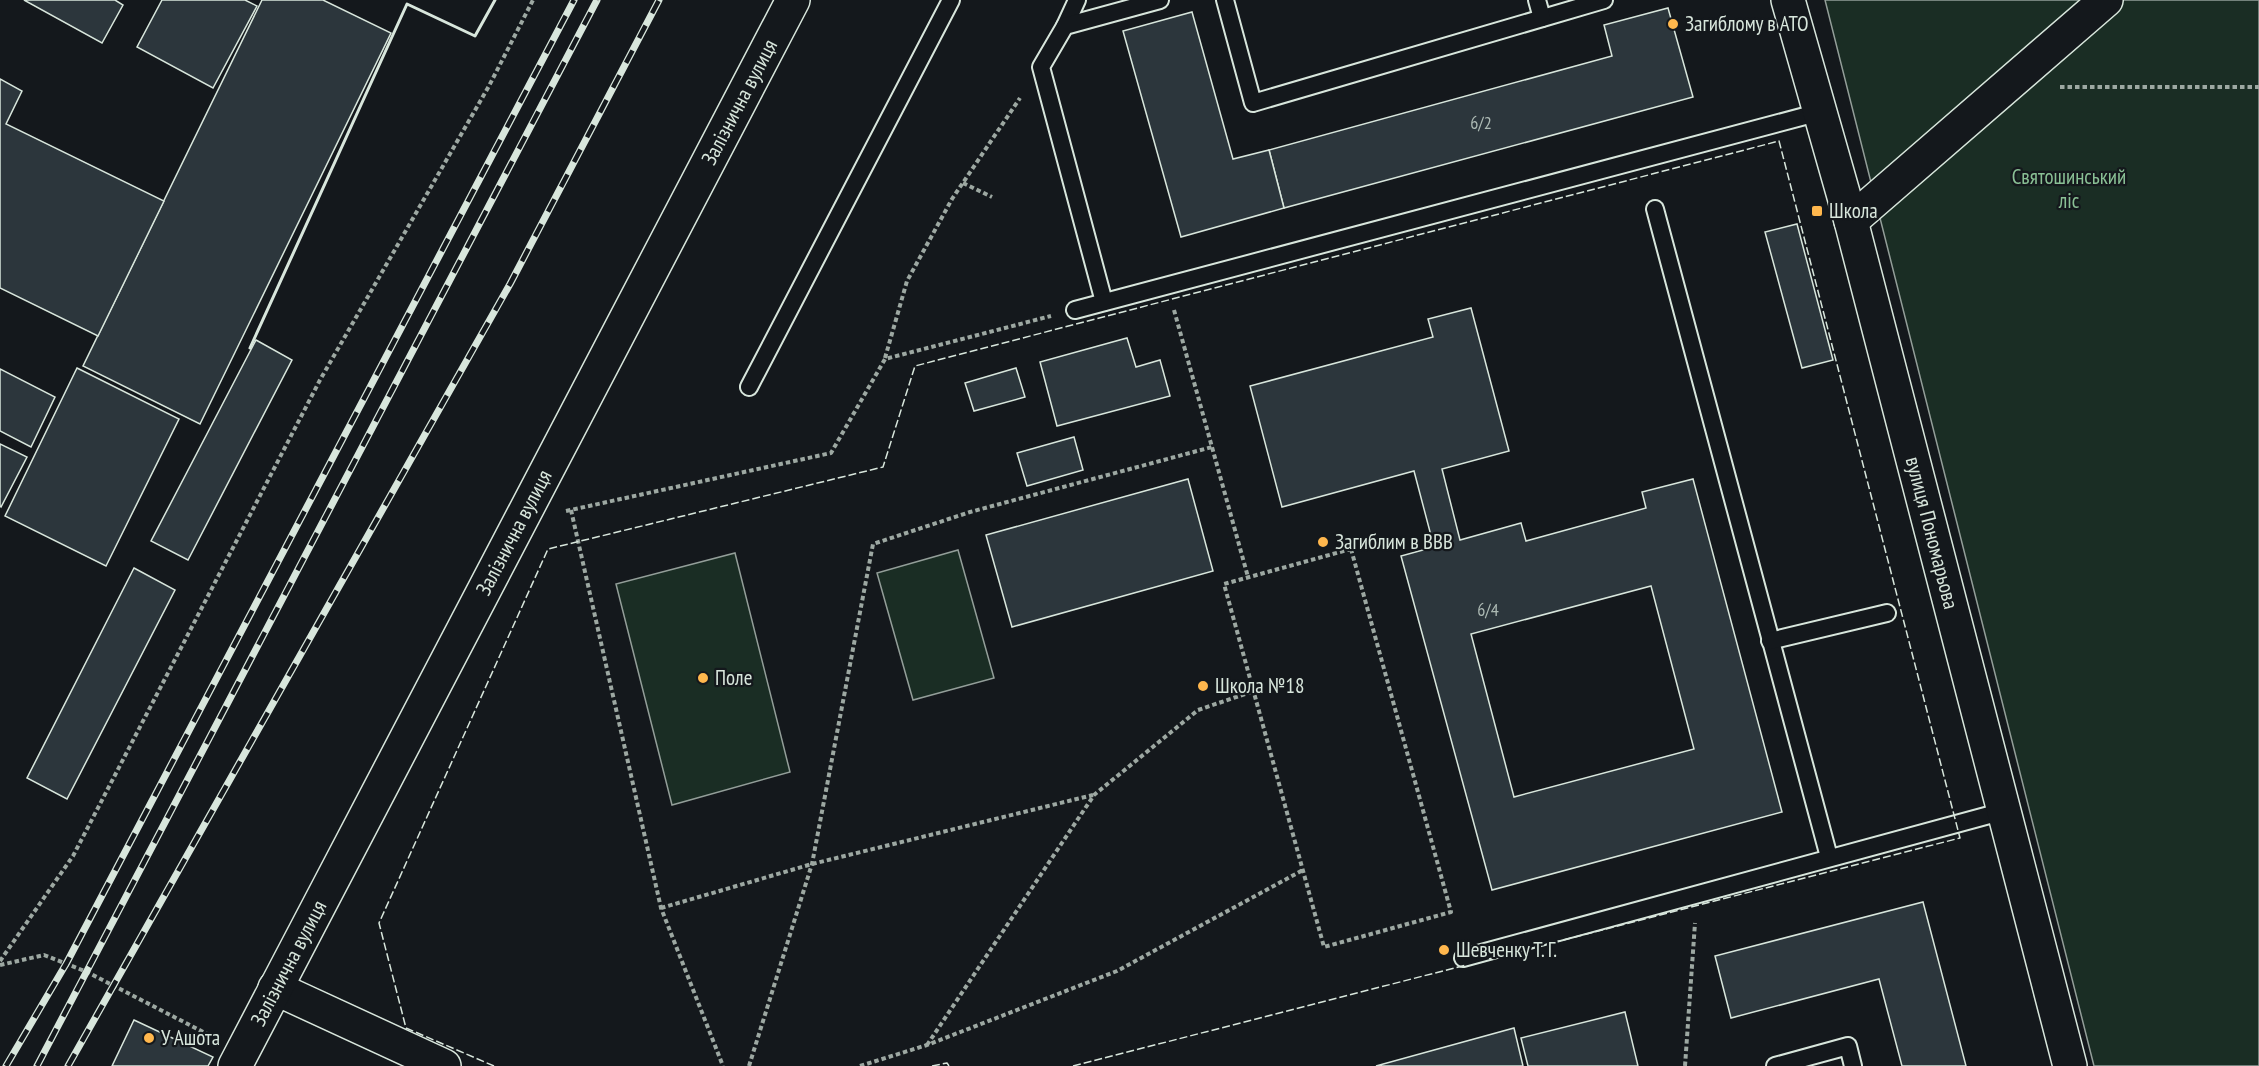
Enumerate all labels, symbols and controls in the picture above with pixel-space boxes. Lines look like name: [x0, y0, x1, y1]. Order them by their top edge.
place label: Загиблому в АТО: [1685, 10, 1809, 37]
marker: Загиблому в АТО: [1666, 17, 1680, 31]
street label: Залізнична вулиця: [695, 34, 783, 169]
house number: 6/2: [1470, 111, 1492, 134]
park label: Святошинський ліс: [2012, 163, 2126, 214]
place label: Школа: [1829, 197, 1878, 224]
marker: Школа: [1810, 204, 1824, 218]
street label: вулиця Пономарьова: [1900, 454, 1965, 612]
street label: Залізнична вулиця: [470, 465, 558, 600]
place label: Загиблим в ВВВ: [1335, 528, 1453, 555]
marker: Загиблим в ВВВ: [1316, 535, 1330, 549]
house number: 6/4: [1477, 598, 1499, 621]
place label: Поле: [715, 664, 752, 691]
marker: Поле: [696, 671, 710, 685]
place label: Школа №18: [1215, 672, 1304, 699]
marker: Школа №18: [1196, 679, 1210, 693]
street label: Залізнична вулиця: [244, 896, 332, 1030]
place label: Шевченку Т. Г.: [1456, 936, 1557, 963]
marker: Шевченку Т. Г.: [1437, 943, 1451, 957]
place label: У Ашота: [161, 1024, 220, 1051]
marker: У Ашота: [142, 1031, 156, 1045]

